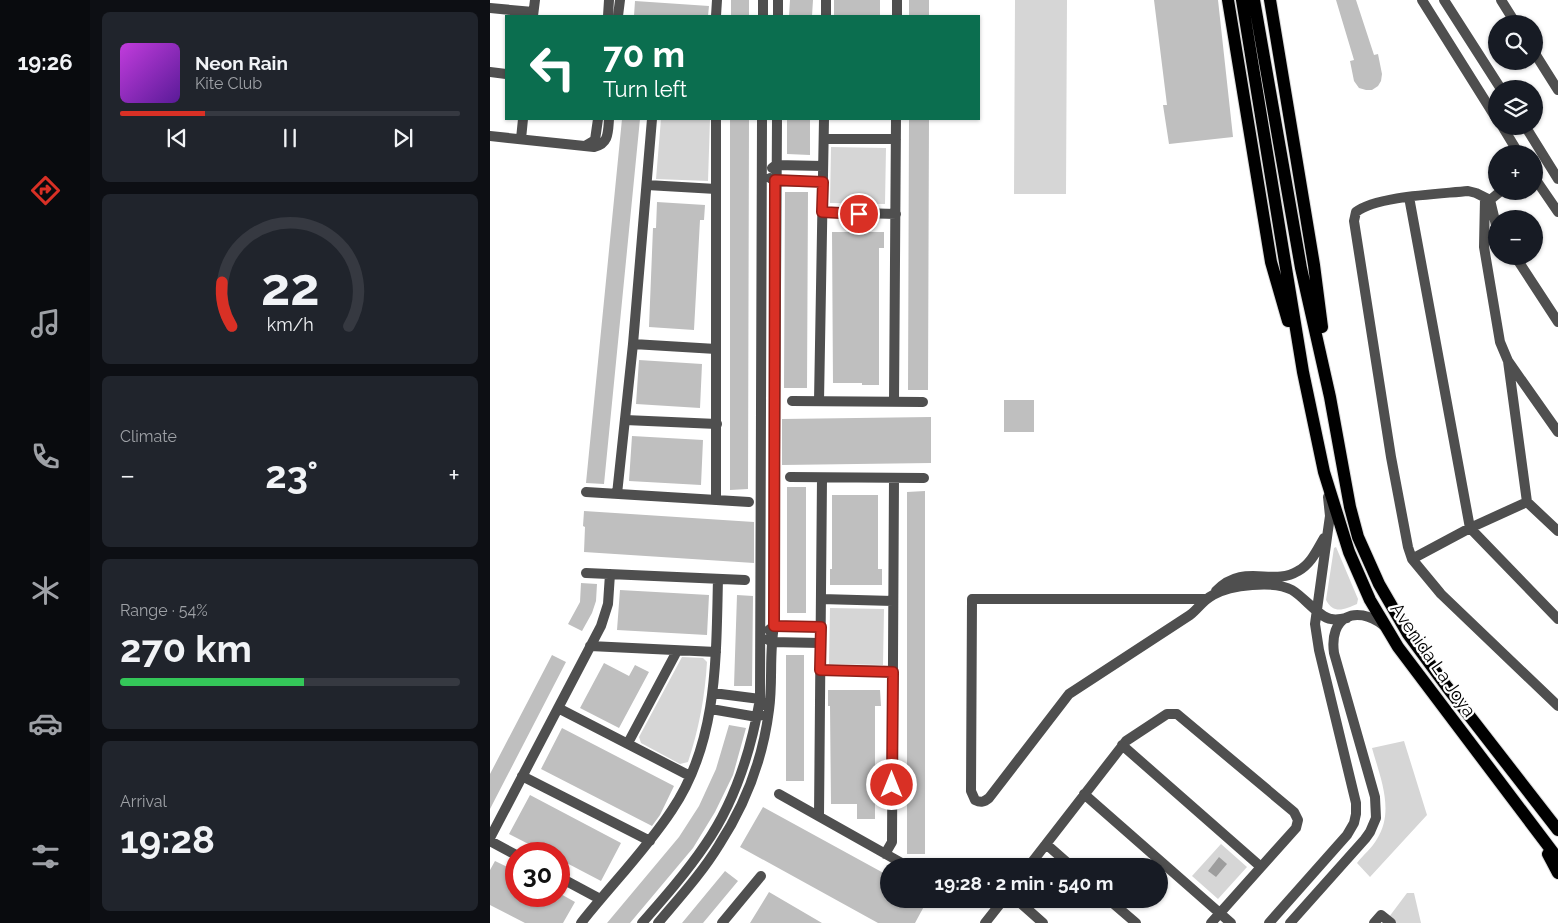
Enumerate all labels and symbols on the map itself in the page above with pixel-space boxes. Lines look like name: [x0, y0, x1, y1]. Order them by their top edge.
pin: [838, 193, 880, 235]
street label: Avenida La Joya: [1386, 599, 1480, 721]
position arrow: [865, 758, 917, 810]
speed limit sign: 30: [505, 842, 570, 907]

